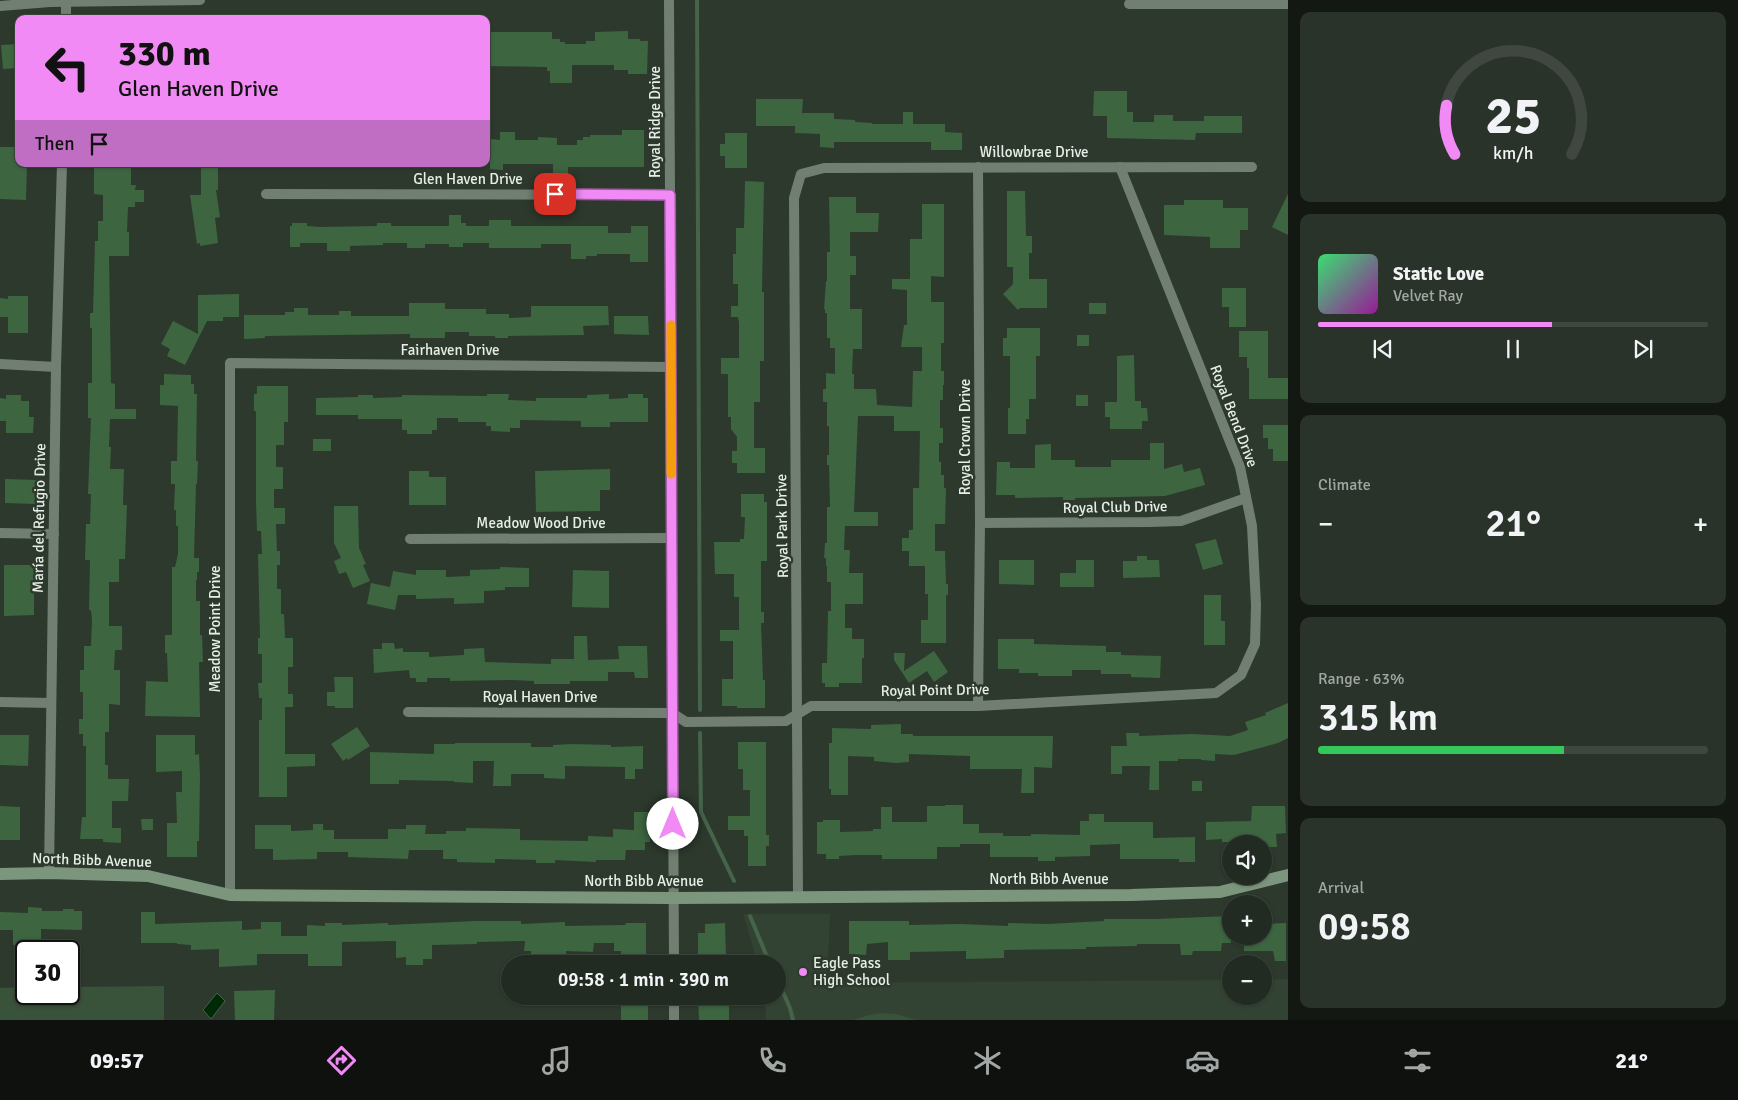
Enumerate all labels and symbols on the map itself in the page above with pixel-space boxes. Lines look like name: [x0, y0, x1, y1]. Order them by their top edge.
street label: Royal Ridge Drive: [646, 66, 664, 178]
street label: Willowbrae Drive: [979, 143, 1089, 161]
street label: Glen Haven Drive: [413, 170, 523, 188]
pin: [534, 173, 576, 215]
street label: Fairhaven Drive: [400, 341, 500, 359]
street label: Royal Bend Drive: [1206, 362, 1262, 470]
street label: Royal Crown Drive: [956, 379, 974, 495]
street label: María del Refugio Drive: [29, 443, 49, 593]
street label: Royal Park Drive: [772, 474, 792, 578]
street label: Royal Club Drive: [1062, 497, 1168, 517]
street label: Meadow Wood Drive: [476, 514, 606, 532]
street label: Meadow Point Drive: [206, 565, 224, 693]
street label: Royal Point Drive: [880, 680, 990, 700]
street label: Royal Haven Drive: [482, 688, 598, 706]
position arrow: [646, 797, 698, 849]
street label: North Bibb Avenue: [32, 849, 152, 871]
street label: North Bibb Avenue: [989, 870, 1109, 888]
street label: North Bibb Avenue: [584, 872, 704, 890]
speed limit sign: 30: [15, 940, 80, 1005]
place label: Eagle Pass High School: [813, 954, 890, 989]
marker: Eagle Pass High School: [797, 966, 809, 978]

